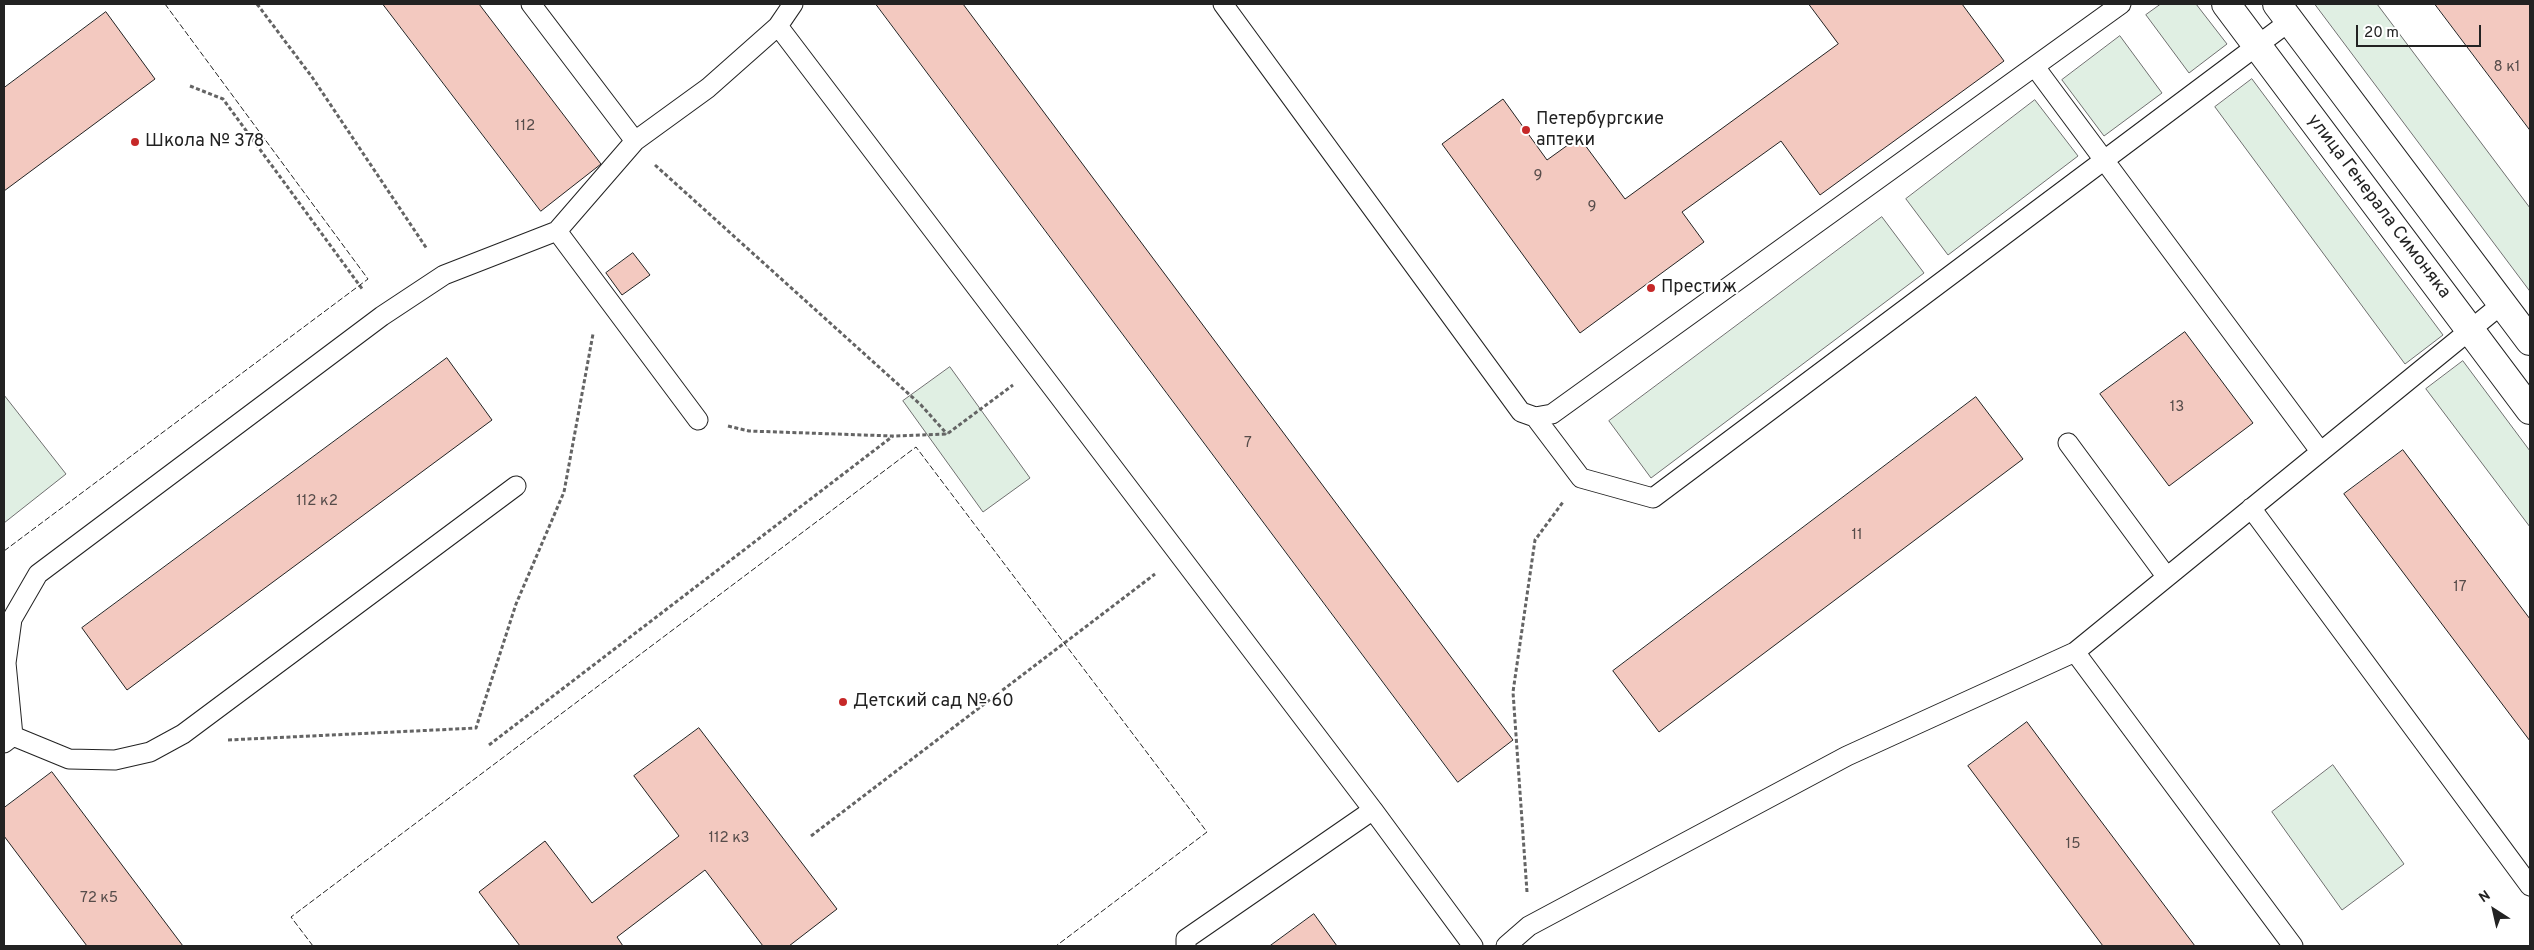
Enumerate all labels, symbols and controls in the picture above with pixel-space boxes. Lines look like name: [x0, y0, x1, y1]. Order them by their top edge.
scale bar: [2359, 15, 2484, 47]
text: 20 m: [2364, 24, 2399, 43]
house number: 8 к1: [2494, 59, 2520, 77]
place label: Петербургские аптеки: [1536, 109, 1664, 152]
street label: улица Генерала Симоняка: [2302, 111, 2454, 303]
house number: 112: [515, 118, 535, 136]
marker: Петербургские аптеки: [1520, 124, 1532, 136]
place label: Школа № 378: [145, 131, 265, 153]
marker: Школа № 378: [129, 136, 141, 148]
house number: 9: [1534, 168, 1542, 186]
house number: 9: [1588, 199, 1596, 217]
place label: Престиж: [1661, 277, 1737, 299]
marker: Престиж: [1645, 282, 1657, 294]
house number: 13: [2170, 399, 2184, 417]
house number: 7: [1244, 435, 1252, 453]
house number: 112 к2: [296, 493, 338, 511]
house number: 11: [1851, 527, 1863, 545]
house number: 17: [2453, 579, 2467, 597]
place label: Детский сад № 60: [853, 691, 1014, 713]
marker: Детский сад № 60: [837, 696, 849, 708]
house number: 112 к3: [708, 830, 750, 848]
house number: 15: [2066, 836, 2080, 854]
north arrow: [2469, 885, 2519, 935]
text: N: [2476, 887, 2494, 907]
house number: 72 к5: [80, 890, 118, 908]

